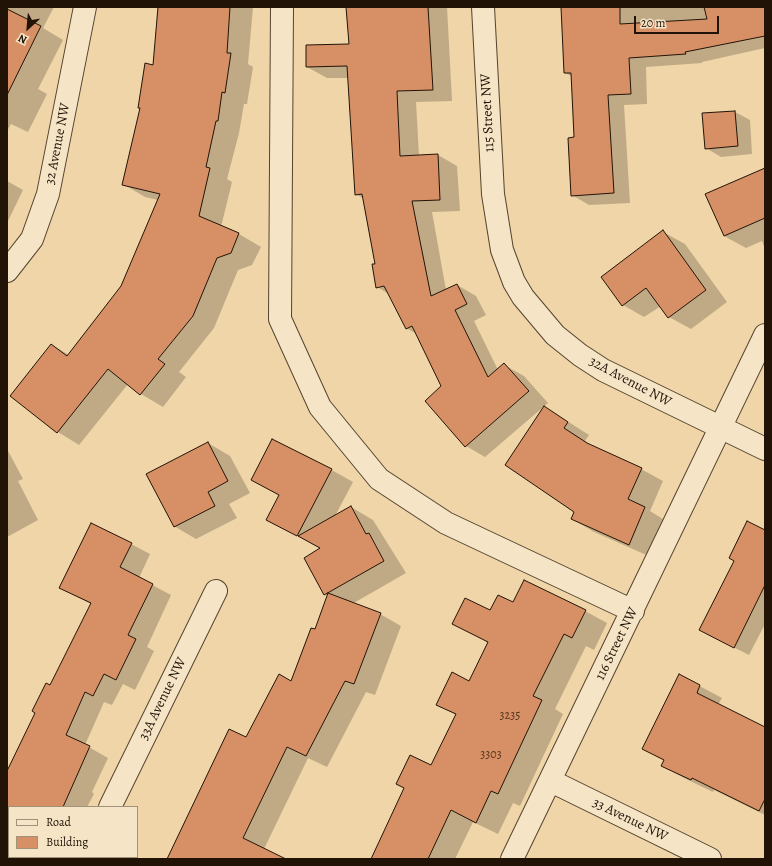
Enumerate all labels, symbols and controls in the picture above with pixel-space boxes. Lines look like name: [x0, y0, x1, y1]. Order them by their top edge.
north arrow: [8, 8, 48, 48]
scale bar: [636, 8, 721, 34]
text: 20 m: [641, 15, 665, 31]
text: N: [16, 31, 29, 48]
street label: 115 Street NW: [478, 73, 498, 153]
street label: 32 Avenue NW: [42, 102, 74, 186]
street label: 32A Avenue NW: [586, 353, 674, 411]
street label: 116 Street NW: [592, 605, 642, 683]
street label: 33A Avenue NW: [136, 655, 190, 743]
house number: 3235: [500, 709, 520, 723]
house number: 3303: [480, 748, 502, 762]
street label: 33 Avenue NW: [589, 794, 671, 846]
legend: [8, 806, 138, 858]
text: Road: [46, 814, 71, 830]
text: Building: [46, 834, 88, 850]

